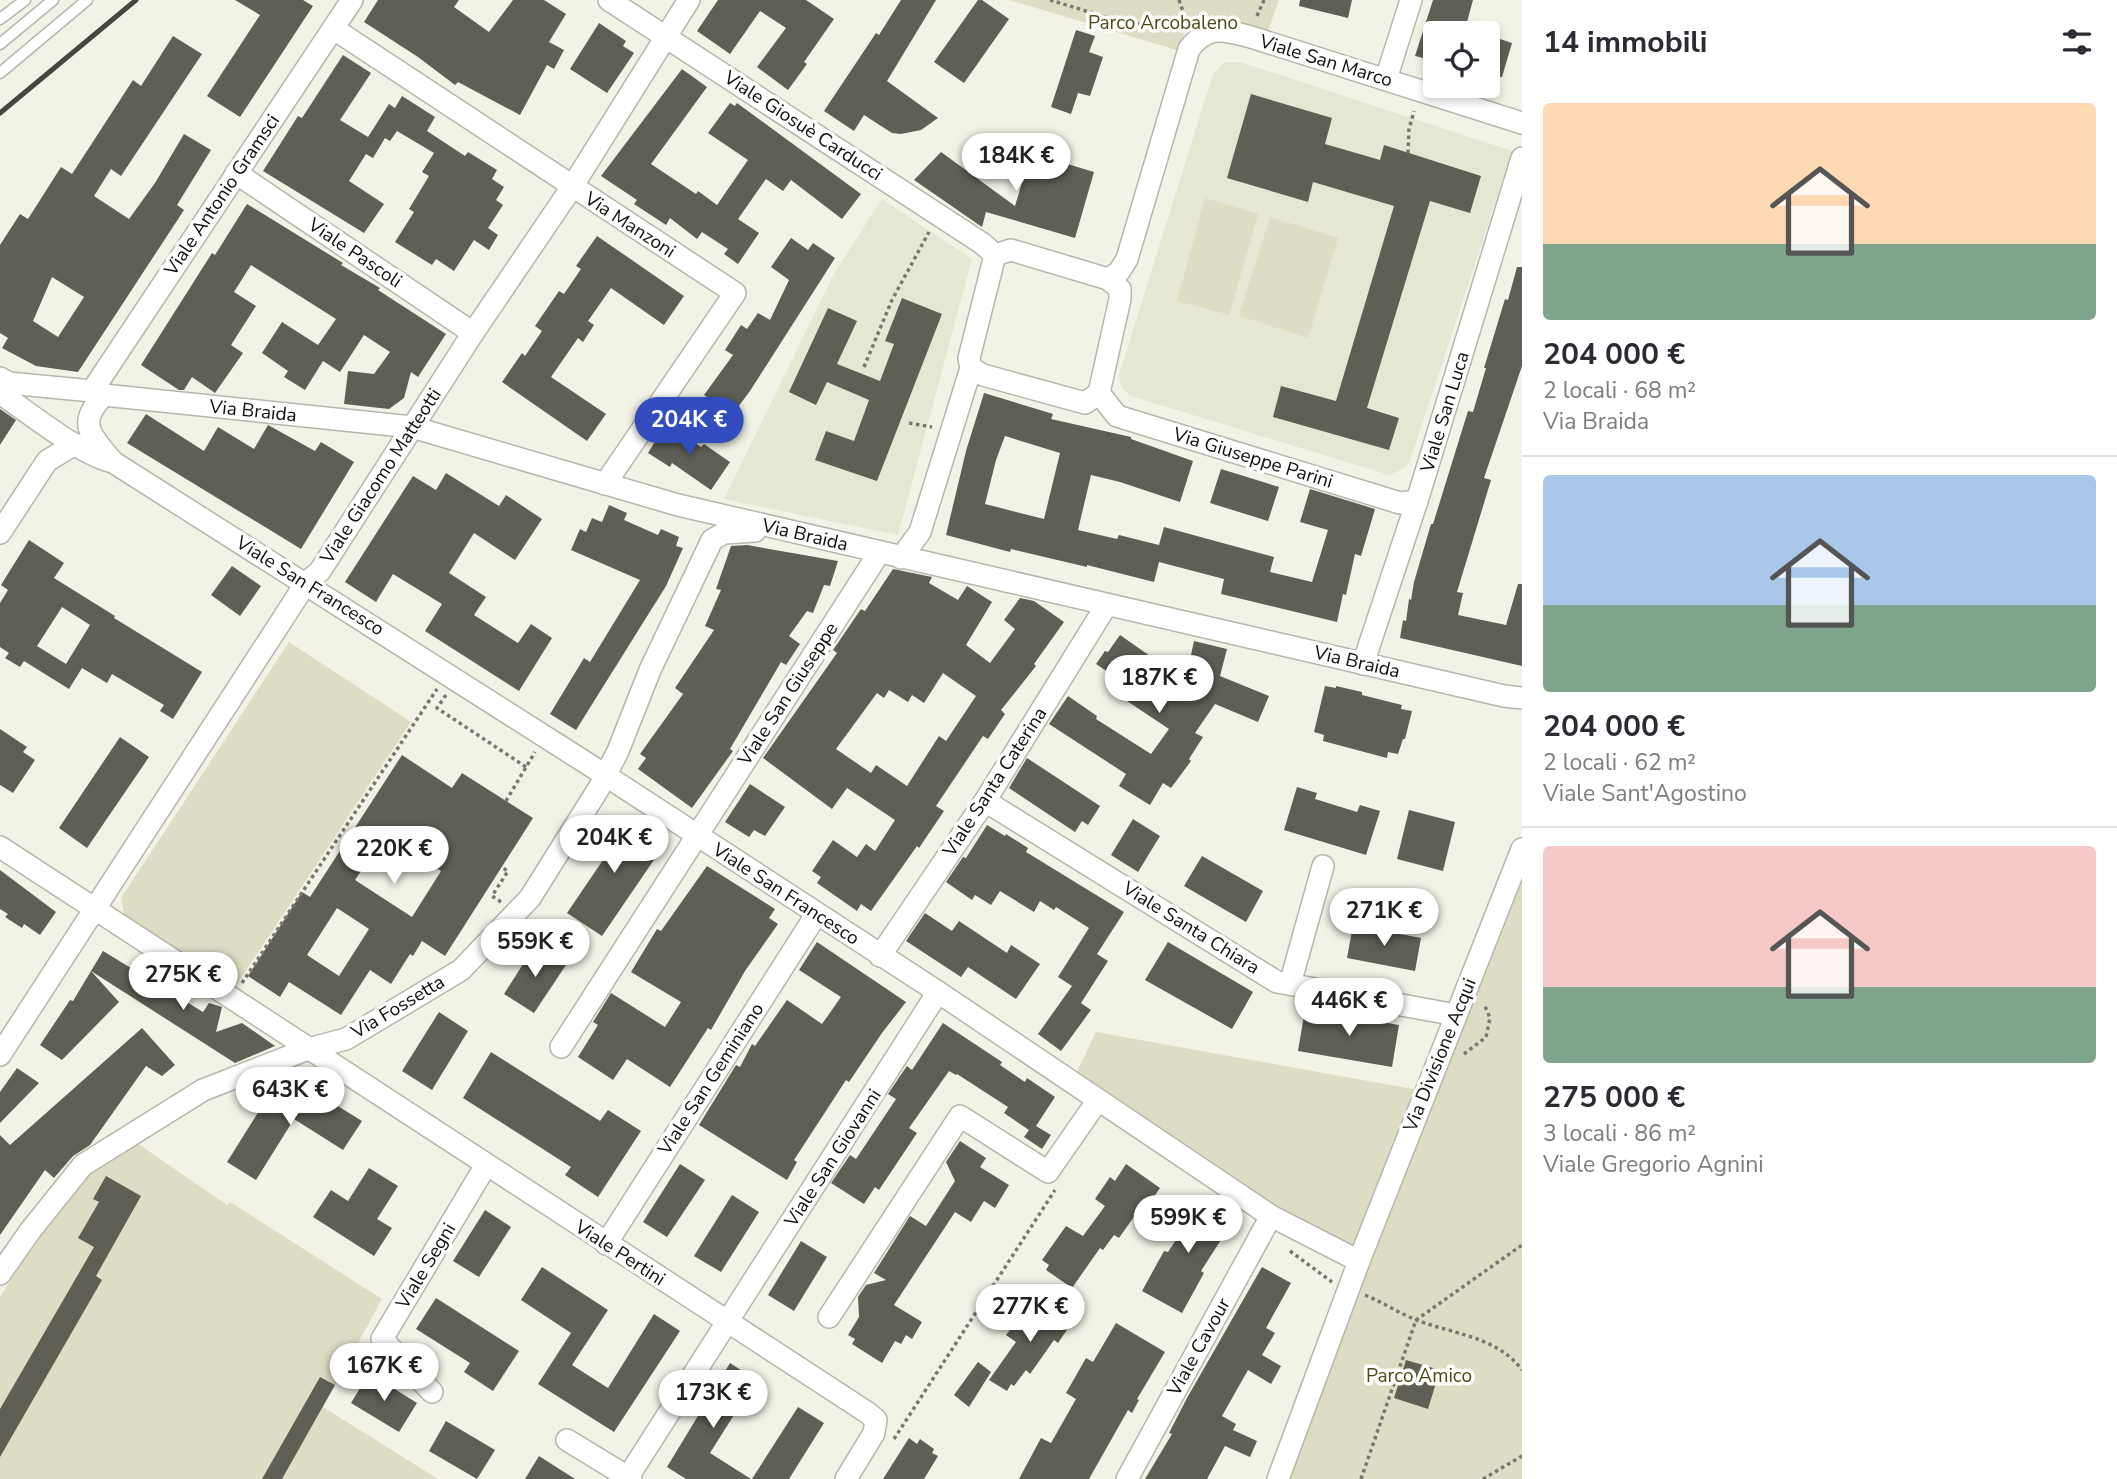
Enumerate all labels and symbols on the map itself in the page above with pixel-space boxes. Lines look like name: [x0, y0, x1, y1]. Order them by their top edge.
park label: Parco Arcobaleno: [1088, 10, 1238, 36]
street label: Viale San Marco: [1255, 28, 1396, 94]
street label: Viale Giosuè Carducci: [718, 64, 887, 187]
street label: Viale Antonio Gramsci: [158, 109, 286, 282]
pin: 184K €: [959, 134, 1073, 193]
street label: Via Manzoni: [578, 185, 681, 264]
street label: Viale Pascoli: [302, 211, 407, 294]
street label: Viale San Luca: [1414, 348, 1476, 477]
street label: Viale Giacomo Matteotti: [314, 383, 448, 570]
street label: Via Braida: [207, 393, 298, 429]
pin: 204K €: [632, 398, 746, 457]
street label: Via Giuseppe Parini: [1169, 421, 1336, 495]
street label: Via Braida: [758, 512, 851, 558]
street label: Viale San Francesco: [230, 529, 389, 642]
street label: Viale San Giuseppe: [731, 617, 844, 771]
street label: Via Braida: [1310, 639, 1403, 685]
pin: 187K €: [1102, 656, 1216, 715]
street label: Viale Santa Caterina: [936, 702, 1053, 863]
pin: 204K €: [557, 816, 671, 875]
pin: 220K €: [337, 826, 451, 886]
street label: Viale San Francesco: [707, 836, 865, 951]
street label: Viale Santa Chiara: [1117, 875, 1264, 981]
pin: 271K €: [1327, 888, 1441, 948]
pin: 559K €: [478, 920, 592, 979]
pin: 275K €: [126, 953, 240, 1012]
street label: Via Fossetta: [346, 969, 450, 1046]
street label: Via Divisione Acqui: [1397, 974, 1483, 1137]
pin: 446K €: [1292, 978, 1406, 1038]
street label: Viale San Geminiano: [651, 998, 770, 1161]
pin: 643K €: [233, 1068, 347, 1127]
street label: Viale San Giovanni: [778, 1084, 887, 1233]
pin: 599K €: [1131, 1196, 1245, 1255]
street label: Viale Pertini: [569, 1213, 670, 1292]
street label: Viale Segni: [390, 1218, 462, 1315]
pin: 277K €: [973, 1284, 1087, 1344]
street label: Viale Cavour: [1161, 1293, 1237, 1402]
pin: 167K €: [327, 1344, 441, 1403]
park label: Parco Amico: [1366, 1363, 1472, 1389]
pin: 173K €: [656, 1370, 770, 1430]

